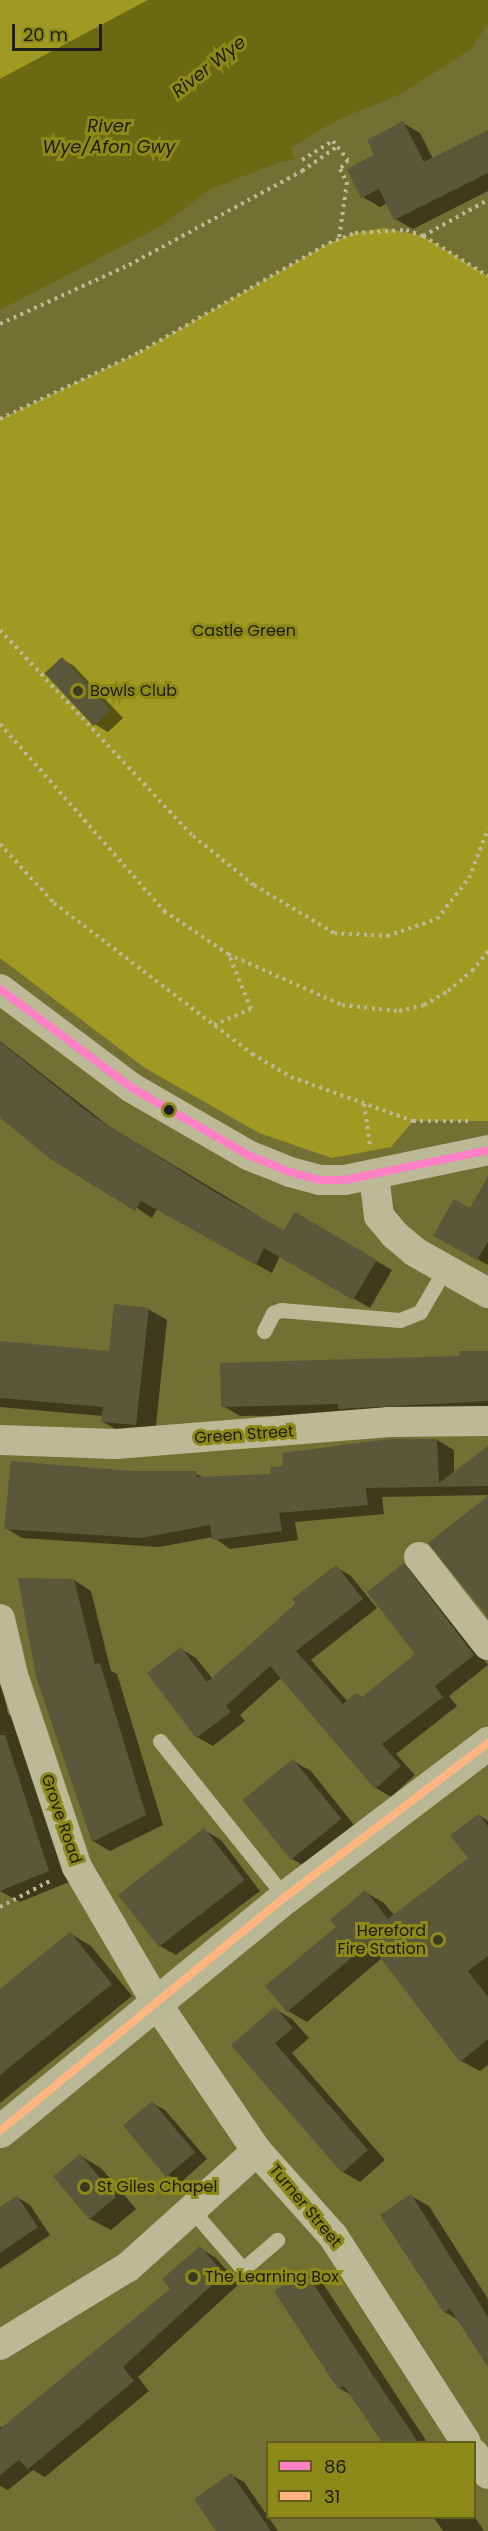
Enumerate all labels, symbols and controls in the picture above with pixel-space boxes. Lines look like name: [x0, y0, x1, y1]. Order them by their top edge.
scale bar: [15, 12, 105, 50]
text: 20 m: [23, 22, 68, 47]
water label: River Wye: [168, 32, 250, 102]
water label: River Wye/Afon Gwy: [43, 116, 175, 158]
park label: Castle Green: [192, 621, 296, 641]
place label: Bowls Club: [90, 681, 177, 701]
marker: Bowls Club: [71, 684, 85, 698]
unlabelled marker: [163, 1104, 175, 1116]
street label: Green Street: [194, 1422, 294, 1448]
street label: Grove Road: [37, 1772, 85, 1866]
place label: Hereford Fire Station: [338, 1921, 426, 1959]
marker: Hereford Fire Station: [431, 1933, 445, 1947]
street label: Turner Street: [265, 2161, 345, 2251]
place label: St Giles Chapel: [97, 2177, 217, 2197]
marker: St Giles Chapel: [78, 2180, 92, 2194]
place label: The Learning Box: [205, 2267, 339, 2287]
marker: The Learning Box: [186, 2270, 200, 2284]
legend: [266, 2441, 476, 2519]
text: 86: [324, 2454, 347, 2479]
text: 31: [324, 2484, 340, 2509]

